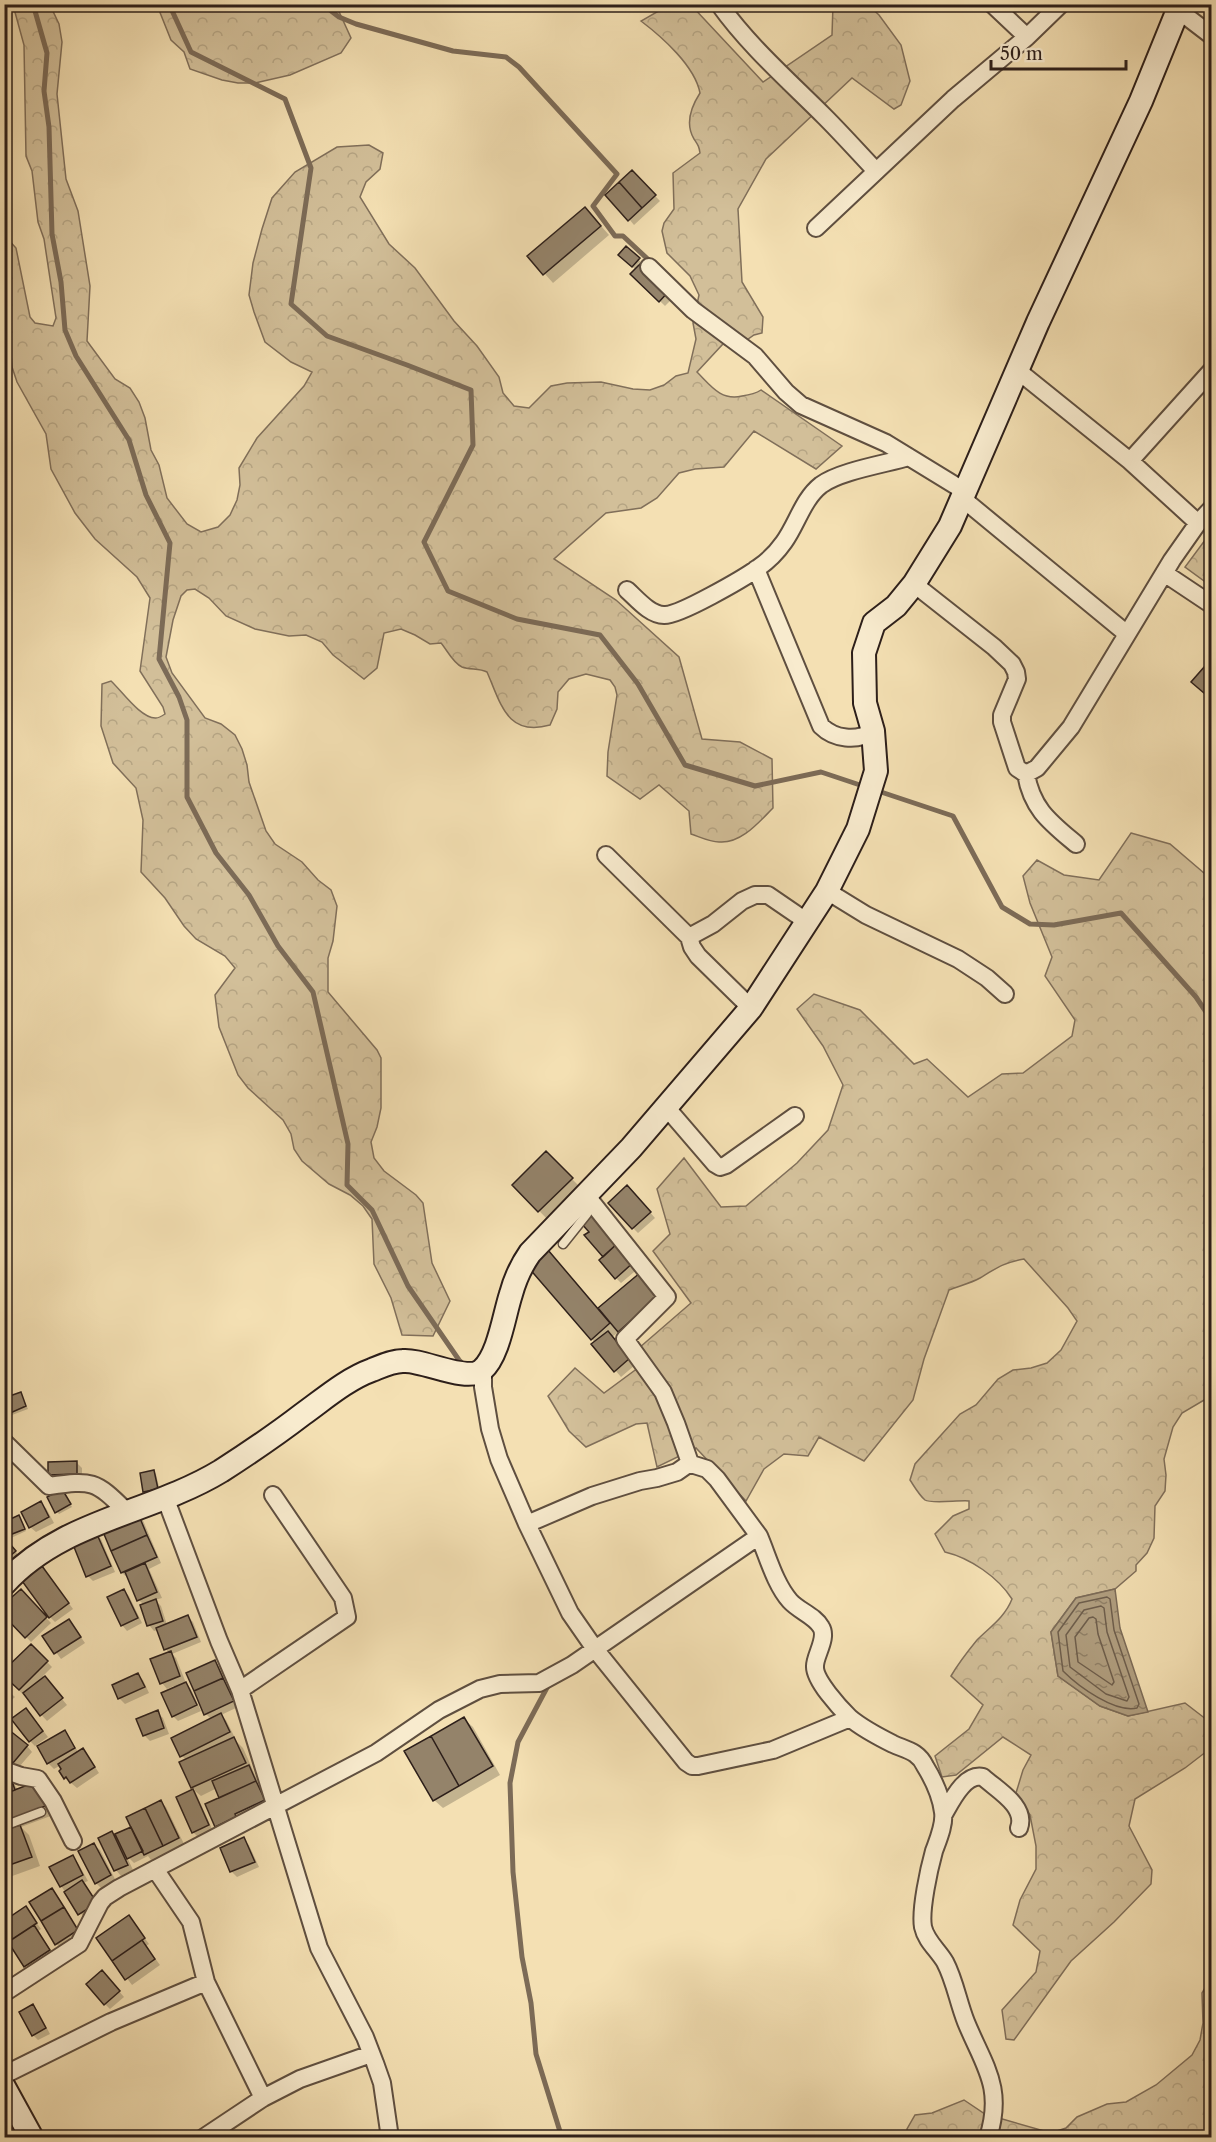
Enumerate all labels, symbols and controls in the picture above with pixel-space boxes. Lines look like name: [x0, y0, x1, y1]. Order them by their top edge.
scale bar: [991, 33, 1126, 71]
text: 50 m: [1000, 43, 1043, 65]

